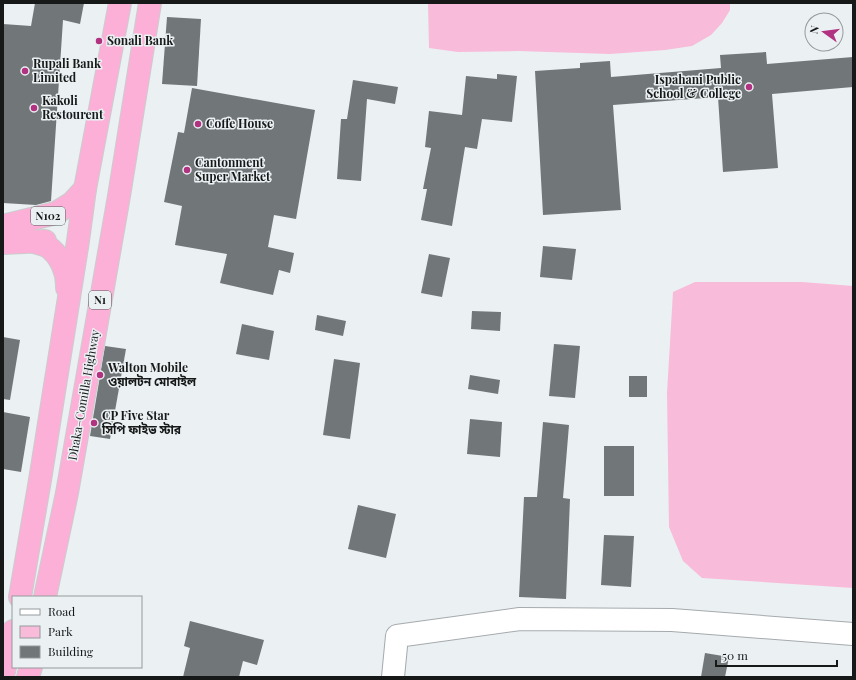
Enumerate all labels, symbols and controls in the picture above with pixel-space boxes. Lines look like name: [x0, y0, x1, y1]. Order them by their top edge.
north arrow: [804, 12, 844, 52]
text: N: [806, 24, 822, 35]
place label: Sonali Bank: [107, 32, 174, 48]
marker: Sonali Bank: [94, 36, 104, 46]
place label: Rupali Bank Limited: [33, 55, 102, 85]
marker: Rupali Bank Limited: [20, 66, 30, 76]
place label: Ispahani Public School & College: [646, 71, 741, 101]
marker: Ispahani Public School & College: [744, 82, 754, 92]
place label: Kakoli Restourent: [42, 92, 104, 122]
marker: Kakoli Restourent: [29, 103, 39, 113]
place label: Coffe House: [206, 115, 273, 131]
marker: Coffe House: [193, 119, 203, 129]
place label: Cantonment Super Market: [195, 154, 271, 184]
marker: Cantonment Super Market: [182, 165, 192, 175]
road number: N102: [31, 207, 65, 225]
road number: N1: [89, 291, 111, 309]
street label: Dhaka–Comilla Highway: [64, 328, 102, 461]
place label: Walton Mobile ওয়ালটন মোবাইল: [107, 359, 197, 389]
marker: Walton Mobile ওয়ালটন মোবাইল: [95, 370, 105, 380]
place label: CP Five Star সিপি ফাইভ স্টার: [101, 407, 182, 437]
marker: CP Five Star সিপি ফাইভ স্টার: [89, 418, 99, 428]
legend: [12, 596, 142, 668]
text: Road: [48, 603, 75, 619]
text: Park: [48, 623, 73, 639]
scale bar: [716, 642, 837, 668]
text: Building: [48, 643, 94, 659]
text: 50 m: [722, 647, 748, 663]

